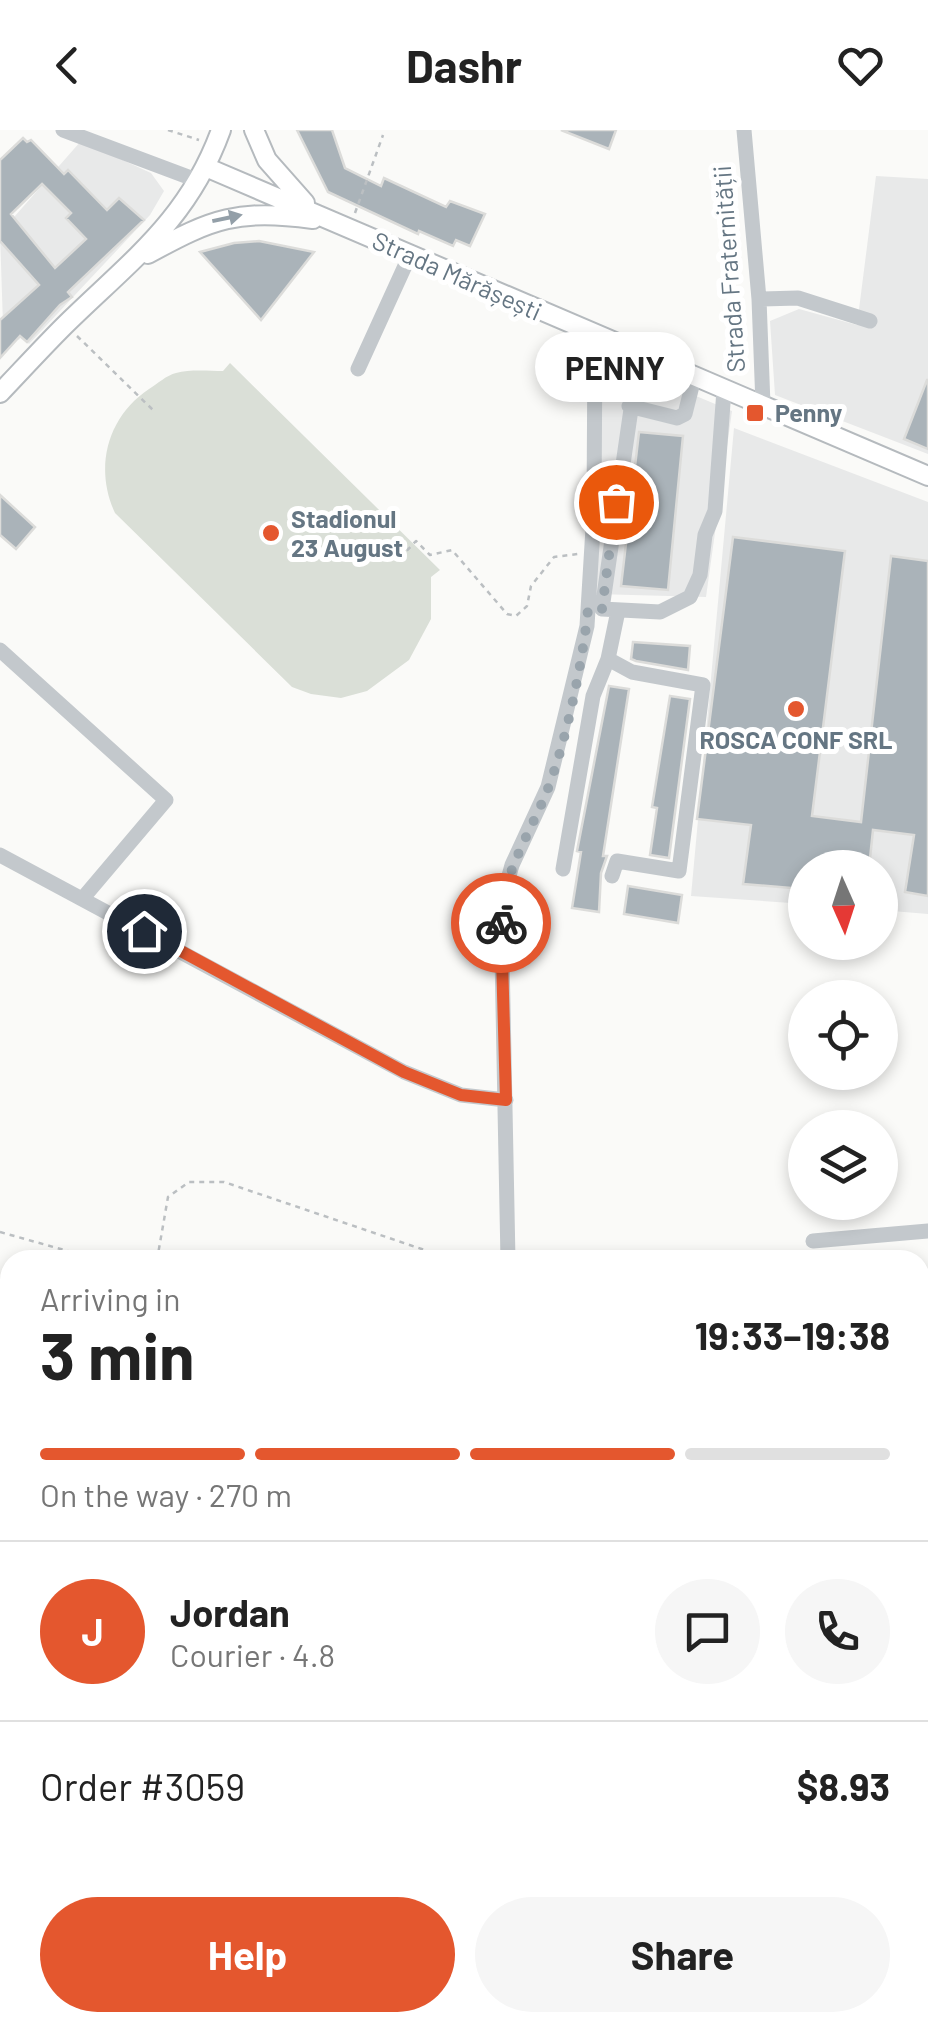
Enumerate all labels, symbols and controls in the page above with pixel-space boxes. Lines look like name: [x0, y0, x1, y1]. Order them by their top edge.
icon: back: [40, 38, 95, 93]
text: Dashr: [406, 38, 522, 92]
icon: heart: [833, 38, 888, 93]
street label: Strada Fraternității: [706, 165, 750, 374]
one-way arrow: [212, 210, 243, 226]
street label: Strada Mărășești: [368, 224, 547, 326]
callout: PENNY: [536, 332, 696, 402]
text: PENNY: [565, 348, 665, 386]
place label: Penny: [775, 397, 843, 427]
marker: Penny: [744, 402, 766, 424]
pin: [574, 460, 659, 545]
icon: bag: [589, 475, 644, 530]
place label: Stadionul 23 August: [291, 503, 403, 562]
marker: Stadionul 23 August: [260, 522, 282, 544]
marker: ROSCA CONF SRL: [785, 698, 807, 720]
place label: ROSCA CONF SRL: [699, 724, 893, 754]
north arrow: [788, 850, 898, 960]
map controls: [788, 850, 898, 1220]
courier: [451, 873, 551, 973]
pin: [102, 889, 187, 974]
icon: bike: [474, 896, 529, 951]
icon: home: [117, 904, 172, 959]
button: locate: [788, 980, 898, 1090]
button: layers: [788, 1110, 898, 1220]
text: Arriving in: [40, 1279, 180, 1317]
text: 19:33–19:38: [695, 1312, 890, 1358]
text: 3 min: [40, 1315, 195, 1393]
text: On the way · 270 m: [40, 1475, 292, 1513]
button: chat: [655, 1579, 760, 1684]
button: phone: [785, 1579, 890, 1684]
text: Jordan: [170, 1589, 290, 1635]
text: J: [81, 1608, 104, 1654]
text: Courier · 4.8: [170, 1635, 335, 1673]
text: Order #3059: [40, 1763, 245, 1809]
text: $8.93: [797, 1763, 890, 1809]
button: Help: [40, 1897, 455, 2012]
button: Share: [475, 1897, 890, 2012]

